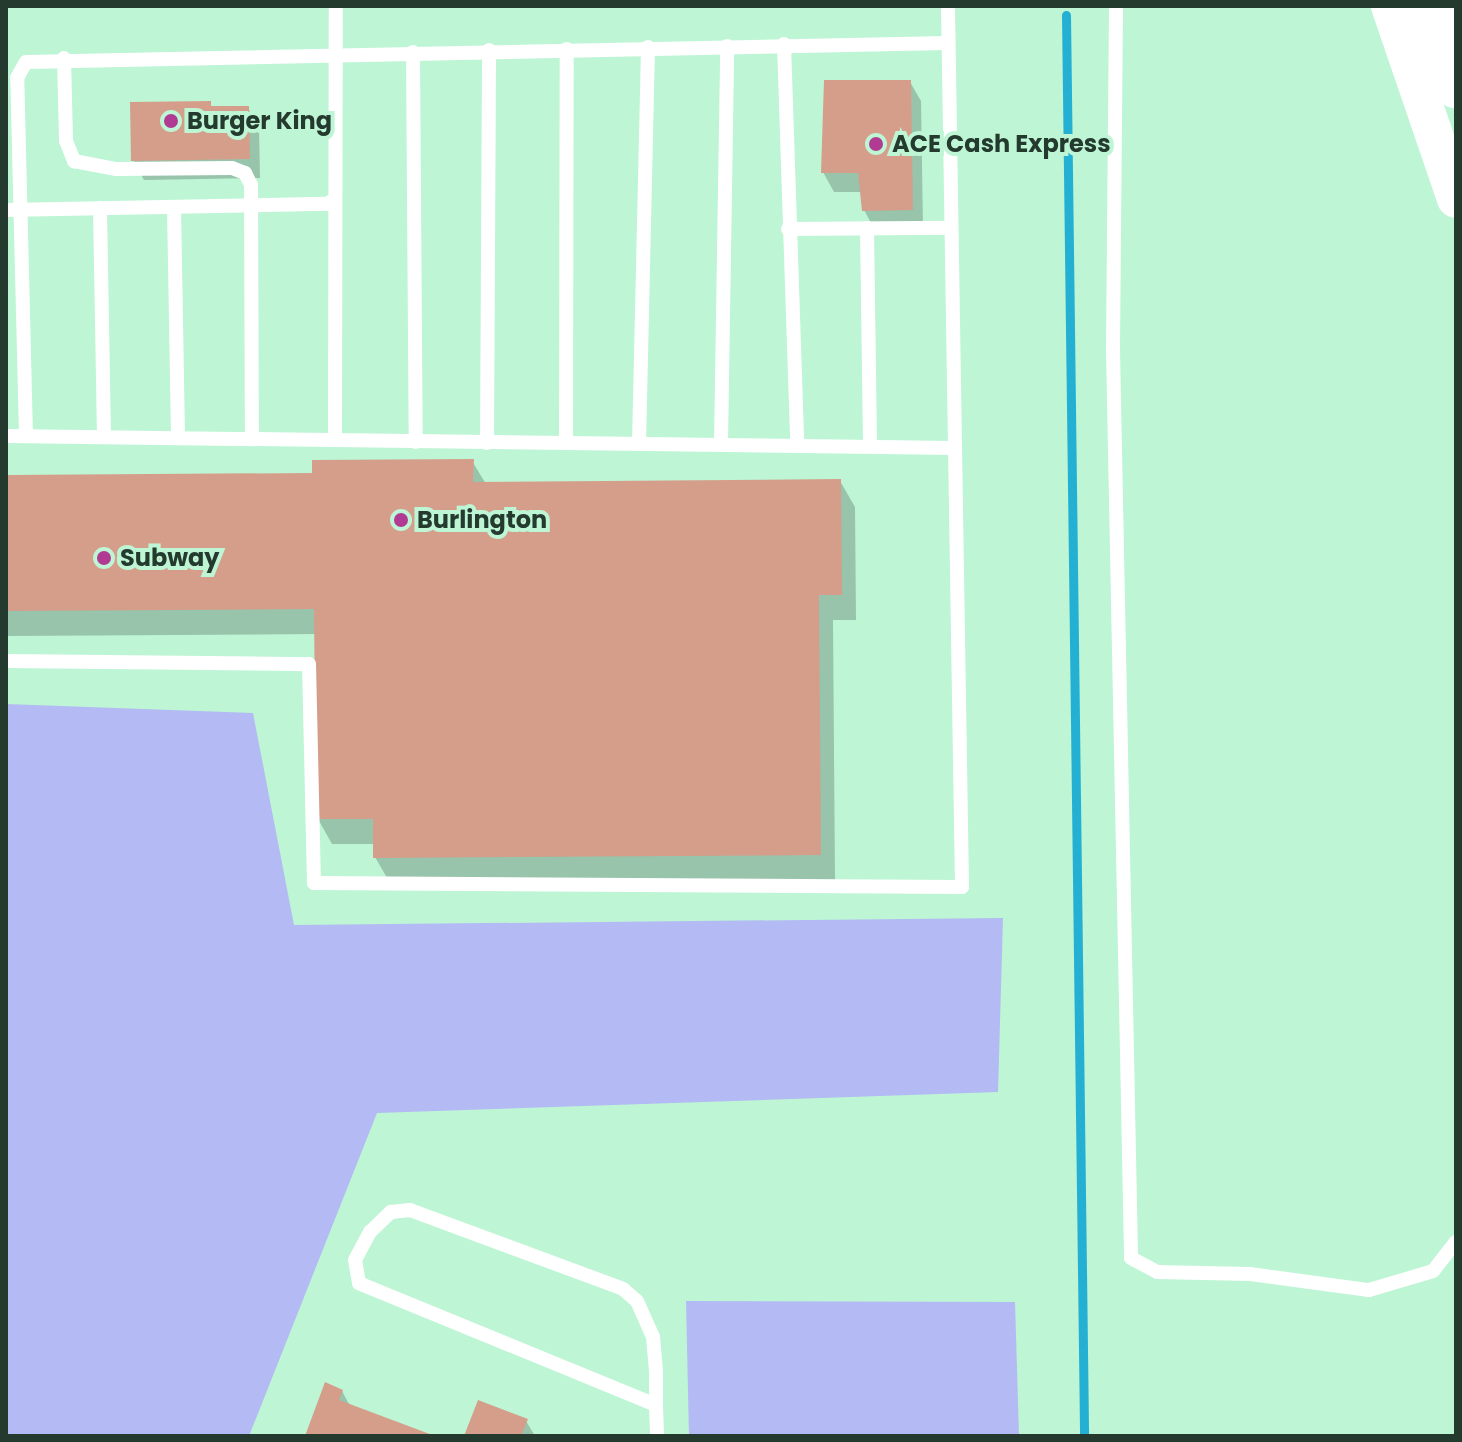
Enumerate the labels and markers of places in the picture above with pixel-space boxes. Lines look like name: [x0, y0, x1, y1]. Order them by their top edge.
place label: Burger King: [187, 107, 332, 135]
marker: Burger King: [162, 112, 180, 130]
place label: ACE Cash Express: [892, 130, 1111, 158]
marker: ACE Cash Express: [867, 135, 885, 153]
place label: Burlington: [417, 506, 547, 534]
marker: Burlington: [392, 511, 410, 529]
place label: Subway: [120, 544, 219, 572]
marker: Subway: [95, 549, 113, 567]

